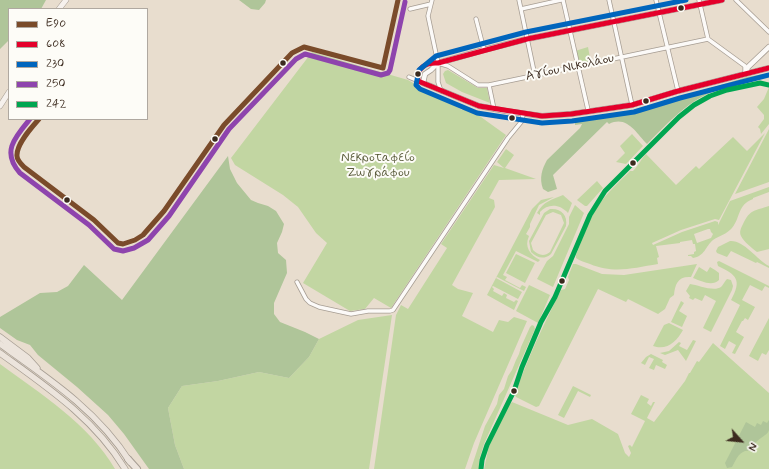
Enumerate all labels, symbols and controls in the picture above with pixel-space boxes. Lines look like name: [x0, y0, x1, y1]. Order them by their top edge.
unlabelled marker: [676, 3, 686, 13]
legend: [8, 8, 148, 120]
text: Ε90: [46, 16, 66, 32]
text: 608: [46, 36, 66, 52]
street label: Αγίου Νικολάου: [524, 51, 616, 85]
text: 230: [46, 56, 64, 72]
unlabelled marker: [278, 58, 288, 68]
unlabelled marker: [413, 69, 423, 79]
text: 250: [46, 76, 66, 92]
text: 242: [46, 96, 66, 112]
unlabelled marker: [641, 96, 651, 106]
unlabelled marker: [507, 113, 517, 123]
unlabelled marker: [210, 134, 220, 144]
park label: Νεκροταφείο Ζωγράφου: [341, 150, 415, 181]
unlabelled marker: [628, 158, 638, 168]
unlabelled marker: [62, 195, 72, 205]
unlabelled marker: [557, 276, 567, 286]
unlabelled marker: [509, 386, 519, 396]
north arrow: [721, 421, 761, 461]
text: N: [744, 440, 760, 453]

